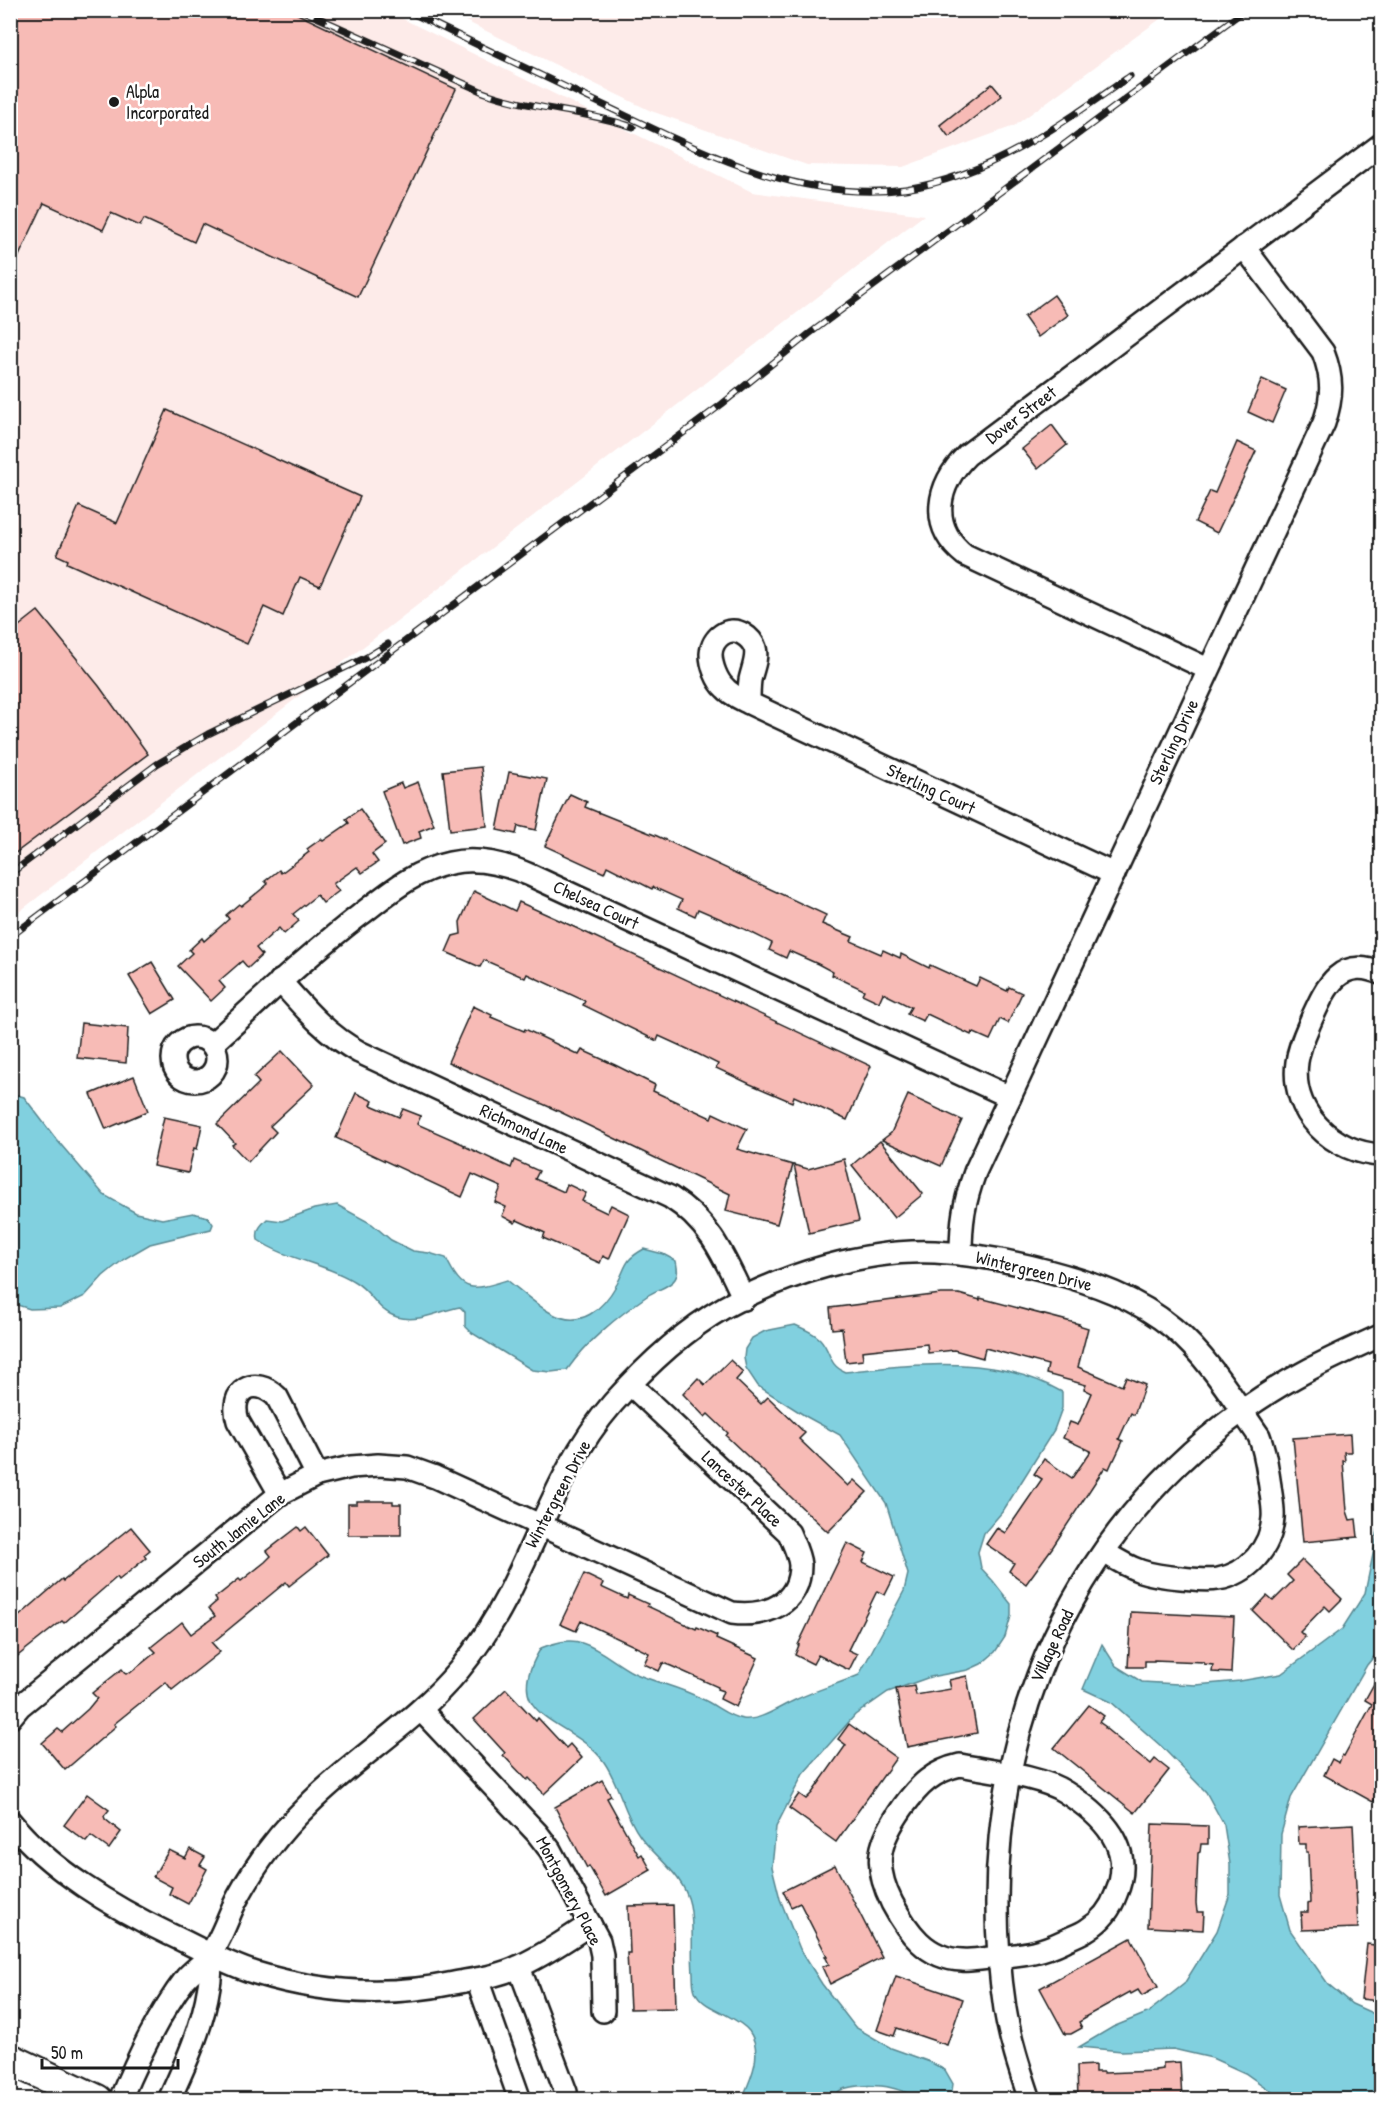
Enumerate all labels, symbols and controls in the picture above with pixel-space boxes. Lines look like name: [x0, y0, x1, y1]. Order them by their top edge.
place label: Alpla Incorporated: [126, 79, 209, 125]
marker: Alpla Incorporated: [107, 95, 121, 109]
street label: Dover Street: [980, 379, 1062, 450]
street label: Sterling Drive: [1143, 695, 1204, 789]
street label: Sterling Court: [883, 757, 980, 820]
street label: Chelsea Court: [549, 874, 644, 936]
street label: Richmond Lane: [476, 1097, 572, 1160]
street label: Wintergreen Drive: [973, 1244, 1095, 1297]
street label: Wintergreen Drive: [519, 1435, 597, 1552]
street label: Lancester Place: [696, 1445, 788, 1533]
street label: South Jamie Lane: [187, 1486, 290, 1574]
street label: Village Road: [1024, 1605, 1079, 1686]
street label: Montgomery Place: [530, 1832, 609, 1950]
scale bar: [42, 2032, 178, 2070]
text: 50 m: [51, 2040, 83, 2065]

